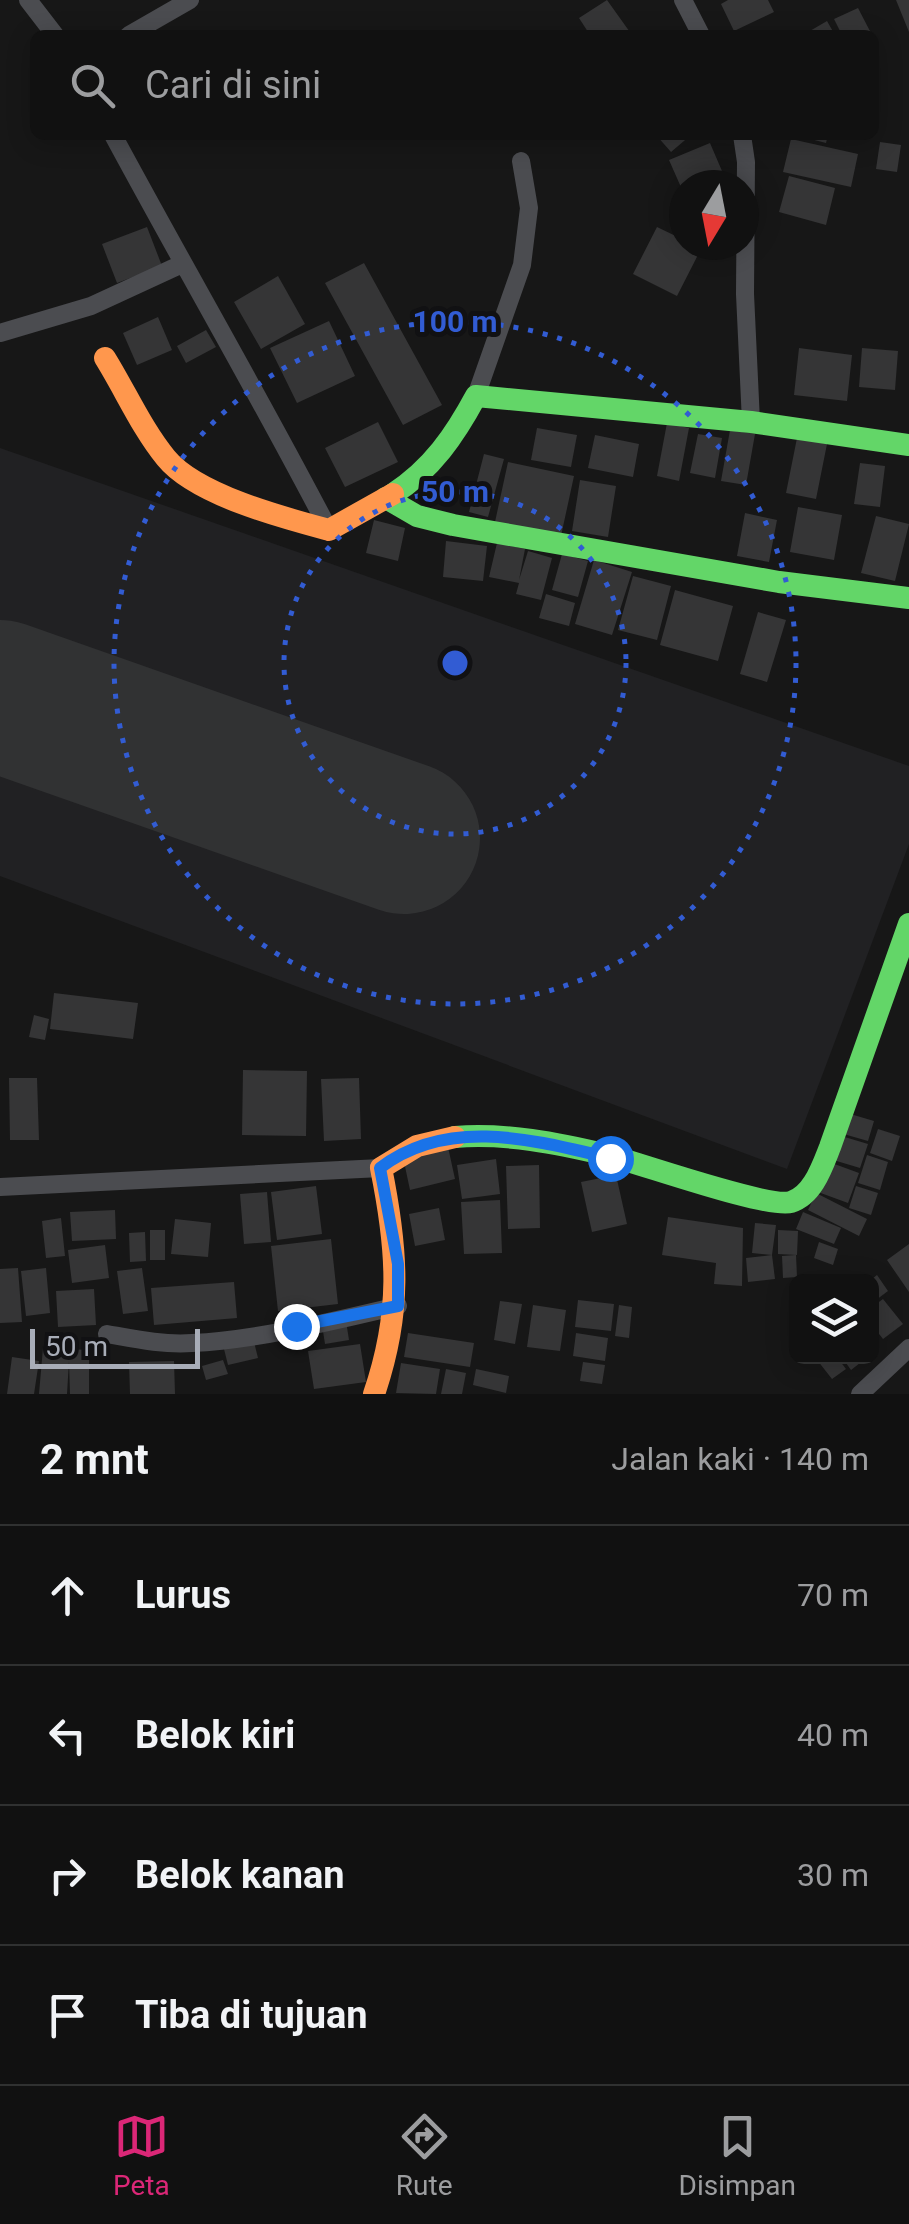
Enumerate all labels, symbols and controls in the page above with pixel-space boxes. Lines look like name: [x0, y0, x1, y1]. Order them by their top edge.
search box: [30, 30, 879, 140]
icon: search: [65, 58, 120, 113]
text: Cari di sini: [145, 63, 321, 107]
north arrow: [669, 170, 759, 260]
text: 100 m: [412, 304, 498, 339]
text: 50 m: [421, 474, 489, 509]
centre of rings: [437, 645, 473, 681]
route start: [588, 1136, 634, 1182]
map controls: [789, 1274, 879, 1364]
button: layers: [789, 1274, 879, 1364]
route end: [274, 1304, 320, 1350]
scale bar: [30, 1324, 200, 1368]
text: 50 m: [45, 1330, 108, 1363]
text: 2 mnt: [40, 1435, 149, 1484]
text: Jalan kaki · 140 m: [611, 1440, 869, 1478]
icon: ahead: [40, 1568, 95, 1623]
text: Lurus: [135, 1573, 231, 1617]
text: 70 m: [797, 1576, 869, 1614]
icon: left: [40, 1708, 95, 1763]
text: Belok kiri: [135, 1713, 295, 1757]
text: 40 m: [797, 1716, 869, 1754]
icon: right: [40, 1848, 95, 1903]
text: Belok kanan: [135, 1853, 345, 1897]
text: 30 m: [797, 1856, 869, 1894]
icon: arrive: [40, 1988, 95, 2043]
text: Tiba di tujuan: [135, 1993, 368, 2037]
tab: Peta: [113, 2109, 170, 2202]
tab: Rute: [396, 2109, 453, 2202]
tab: Disimpan: [679, 2109, 796, 2202]

